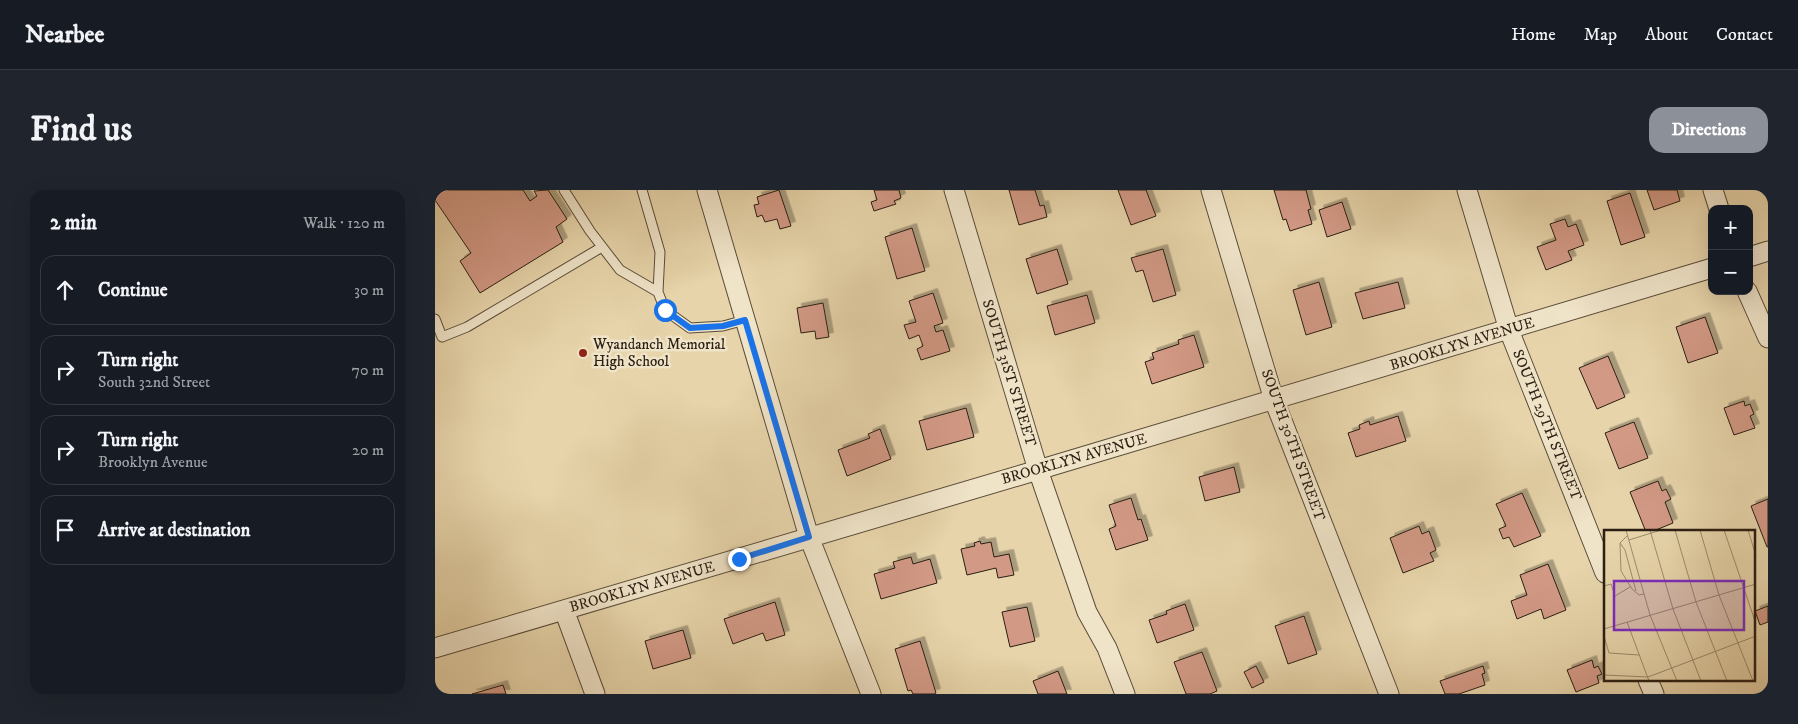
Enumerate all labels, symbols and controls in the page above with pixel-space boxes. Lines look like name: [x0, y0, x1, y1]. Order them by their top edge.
text: Nearbee: [25, 20, 104, 50]
text: Home: [1511, 24, 1556, 46]
text: Map: [1584, 24, 1617, 46]
text: About: [1645, 24, 1688, 46]
text: Contact: [1716, 24, 1773, 46]
button: Directions: [1649, 107, 1768, 153]
text: Find us: [30, 108, 132, 152]
map controls: [1708, 205, 1753, 295]
button: +: [1708, 205, 1753, 250]
text: 2 min: [50, 210, 97, 236]
text: Walk · 120 m: [303, 213, 385, 233]
button: −: [1708, 250, 1753, 295]
icon: ahead: [51, 276, 79, 304]
text: Continue: [98, 279, 168, 302]
text: 30 m: [354, 280, 384, 300]
street label: SOUTH 31ST STREET: [978, 297, 1041, 449]
route start: [654, 299, 677, 322]
street label: BROOKLYN AVENUE: [1387, 313, 1537, 375]
place label: Wyandanch Memorial High School: [592, 335, 726, 371]
marker: Wyandanch Memorial High School: [577, 347, 589, 359]
street label: SOUTH 29TH STREET: [1508, 347, 1586, 504]
text: Turn right: [98, 349, 178, 372]
icon: right: [51, 356, 79, 384]
text: 70 m: [352, 360, 384, 380]
street label: SOUTH 30TH STREET: [1257, 367, 1329, 524]
text: South 32nd Street: [98, 372, 210, 392]
text: Turn right: [98, 429, 178, 452]
street label: BROOKLYN AVENUE: [999, 429, 1149, 489]
icon: right: [51, 436, 79, 464]
text: 20 m: [352, 440, 384, 460]
text: Brooklyn Avenue: [98, 452, 208, 472]
icon: arrive: [51, 516, 79, 544]
text: Arrive at destination: [98, 519, 250, 542]
inset map: [1604, 530, 1755, 682]
route end: [728, 548, 751, 571]
street label: BROOKLYN AVENUE: [567, 557, 717, 617]

